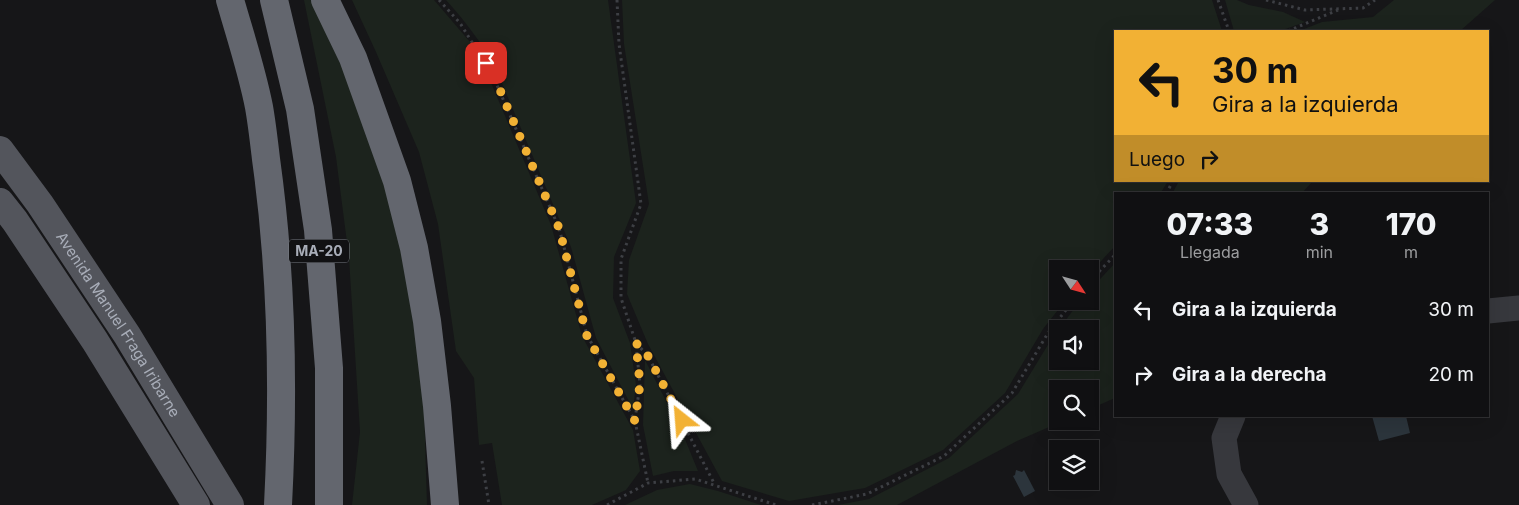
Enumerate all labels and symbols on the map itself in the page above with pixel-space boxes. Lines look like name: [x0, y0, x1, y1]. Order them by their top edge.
pin: [465, 42, 507, 84]
street label: Avenida Manuel Fraga Iribarne: [52, 228, 185, 421]
road number: MA-20: [289, 240, 349, 262]
north arrow: [1049, 260, 1099, 310]
position arrow: [655, 393, 707, 445]

